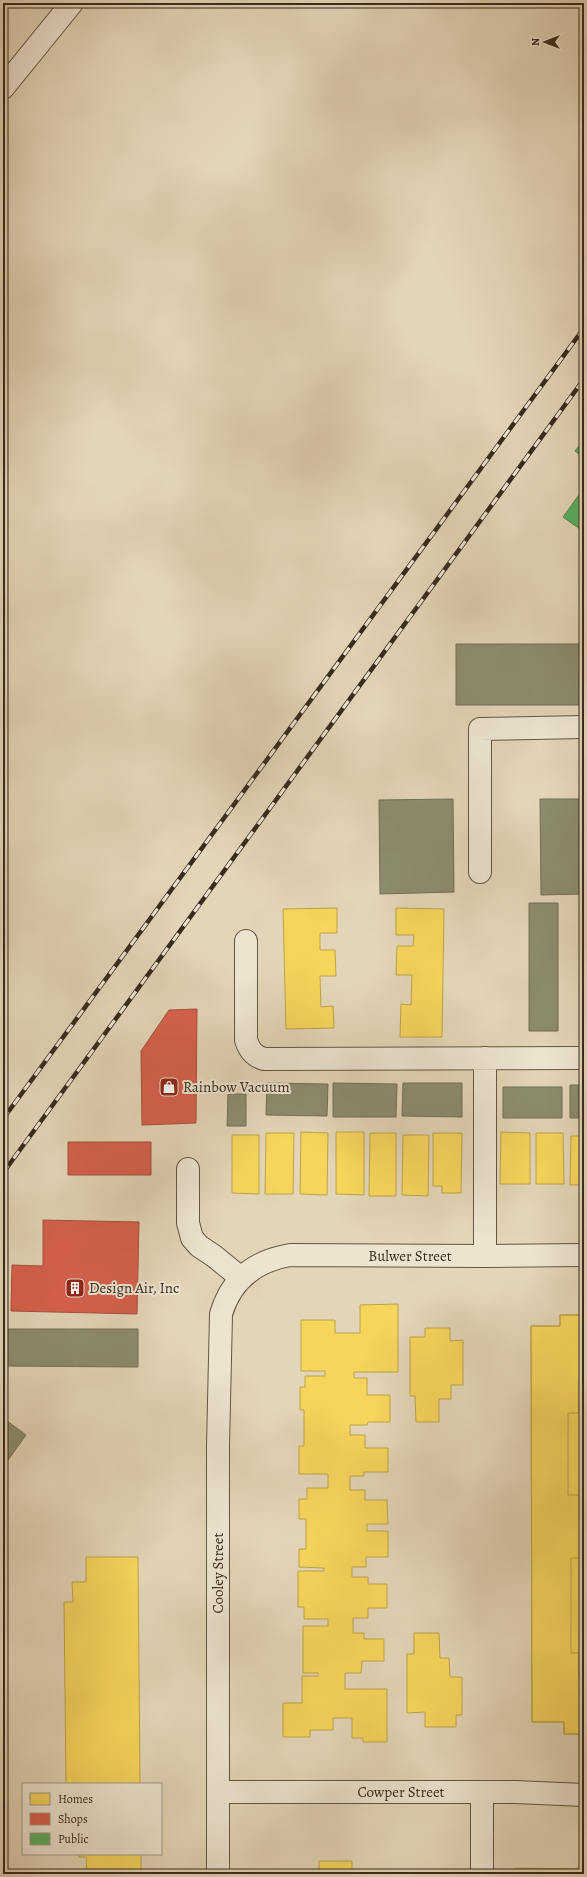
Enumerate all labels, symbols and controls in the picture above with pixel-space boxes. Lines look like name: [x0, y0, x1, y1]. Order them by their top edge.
north arrow: [525, 22, 565, 62]
text: N: [528, 38, 543, 46]
shop icon: Rainbow Vacuum: [158, 1076, 180, 1098]
place label: Rainbow Vacuum: [183, 1077, 290, 1097]
street label: Bulwer Street: [368, 1246, 452, 1266]
building icon: Design Air, Inc: [64, 1277, 86, 1299]
place label: Design Air, Inc: [89, 1278, 179, 1298]
street label: Cooley Street: [208, 1532, 228, 1613]
street label: Cowper Street: [357, 1782, 445, 1802]
legend: [22, 1783, 162, 1855]
text: Homes: [58, 1791, 93, 1807]
text: Shops: [58, 1811, 88, 1827]
text: Public: [58, 1831, 89, 1847]

